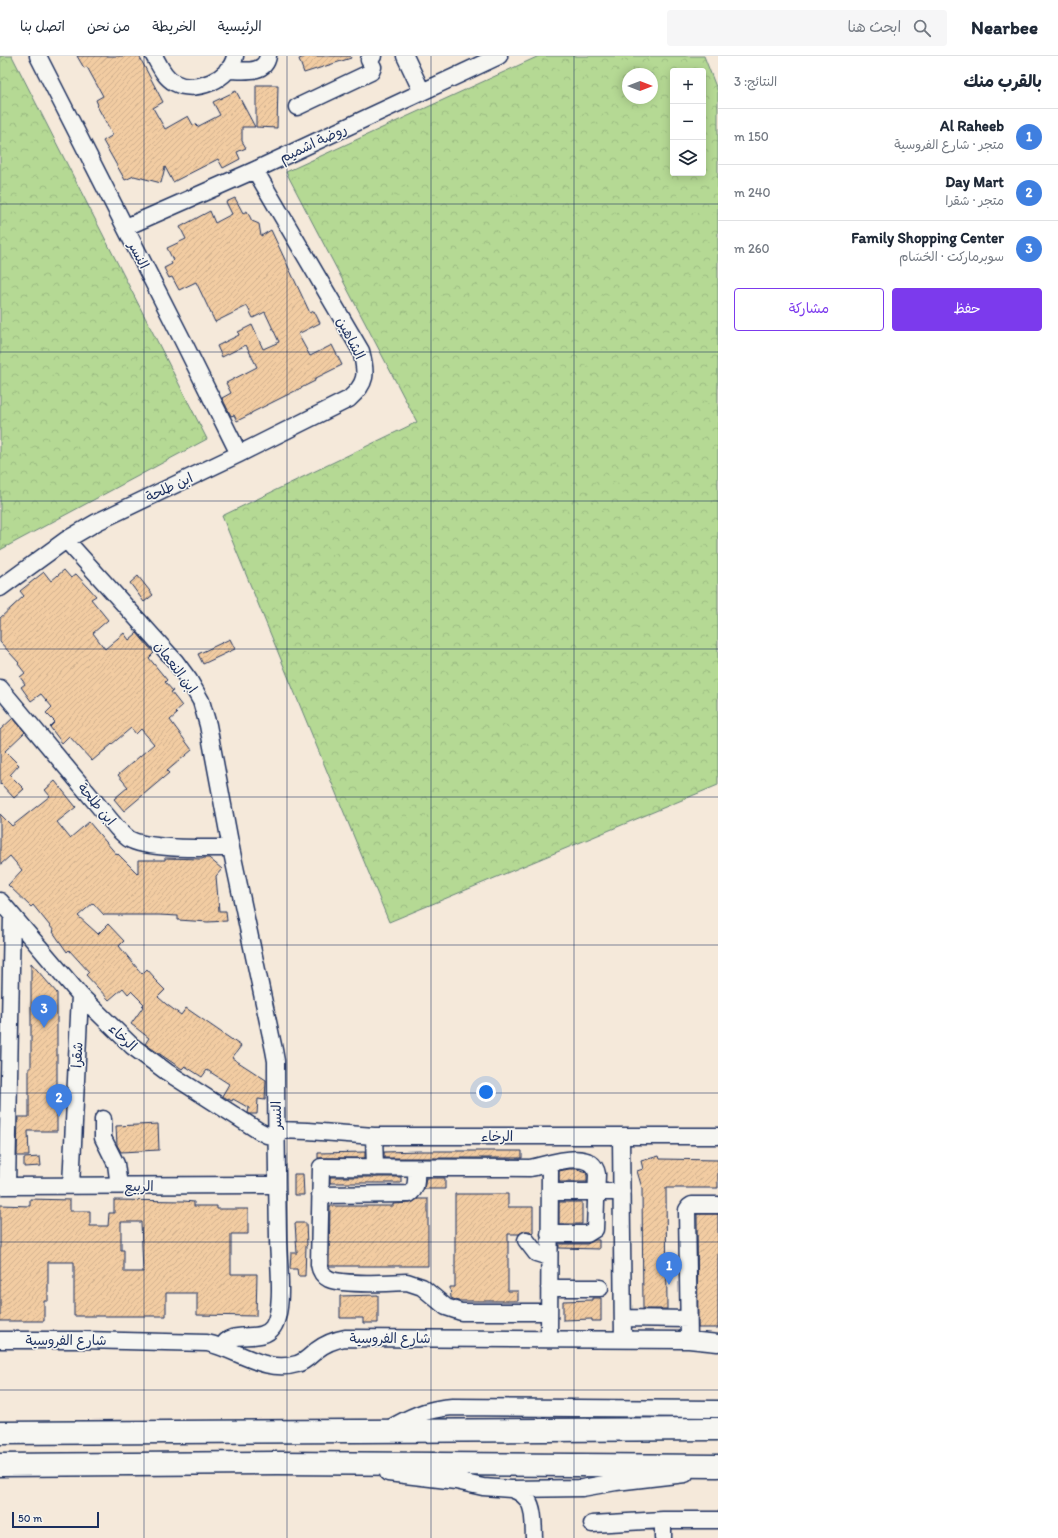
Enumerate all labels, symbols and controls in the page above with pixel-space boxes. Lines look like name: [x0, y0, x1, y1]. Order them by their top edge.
search box: [667, 10, 947, 46]
text: Nearbee: [971, 16, 1038, 39]
icon: search: [911, 17, 933, 39]
text: اتصل بنا: [20, 18, 65, 35]
text: من نحن: [87, 18, 130, 35]
text: الخريطة: [152, 18, 196, 35]
text: الرئيسية: [218, 18, 262, 35]
text: ابحث هنا: [848, 18, 901, 36]
north arrow: [622, 68, 658, 104]
map controls: [670, 68, 706, 176]
button: +: [670, 68, 706, 104]
text: بالقرب منك: [964, 71, 1042, 91]
text: النتائج: 3: [734, 74, 777, 89]
button: −: [670, 104, 706, 140]
text: Al Raheeb: [940, 117, 1004, 135]
street label: روضة اشميم: [277, 120, 350, 168]
text: 150 m: [734, 129, 769, 144]
text: 1: [1026, 129, 1032, 144]
text: متجر · شارع الفروسية: [894, 137, 1004, 152]
button: layers: [670, 140, 706, 176]
text: Day Mart: [945, 173, 1004, 191]
text: 240 m: [734, 185, 771, 200]
text: 2: [1026, 185, 1032, 200]
text: متجر · شقرا: [945, 193, 1004, 208]
text: Family Shopping Center: [851, 229, 1004, 247]
street label: النسر: [124, 238, 153, 272]
text: 260 m: [734, 241, 770, 256]
text: 3: [1025, 241, 1033, 256]
text: سوبرماركت · الحُسَام: [899, 249, 1004, 264]
button: مشاركة: [734, 288, 884, 331]
button: حفظ: [892, 288, 1042, 331]
street label: الشاهين: [333, 314, 368, 362]
street label: ابن طلحة: [143, 469, 195, 506]
street label: ابن النعمان: [151, 638, 201, 697]
street label: ابن طلحة: [74, 780, 119, 829]
pin: 3: [31, 995, 57, 1028]
street label: الرخاء: [105, 1020, 140, 1055]
street label: شقرا: [68, 1041, 87, 1069]
your location: [476, 1082, 496, 1102]
pin: 2: [46, 1084, 72, 1117]
street label: النسر: [268, 1101, 285, 1130]
street label: الرخاء: [481, 1128, 513, 1145]
street label: الربيع: [124, 1178, 154, 1197]
pin: 1: [656, 1252, 682, 1285]
street label: شارع الفروسية: [349, 1330, 431, 1348]
street label: شارع الفروسية: [25, 1332, 107, 1350]
scale bar: [12, 1510, 99, 1529]
text: 50 m: [18, 1512, 42, 1525]

